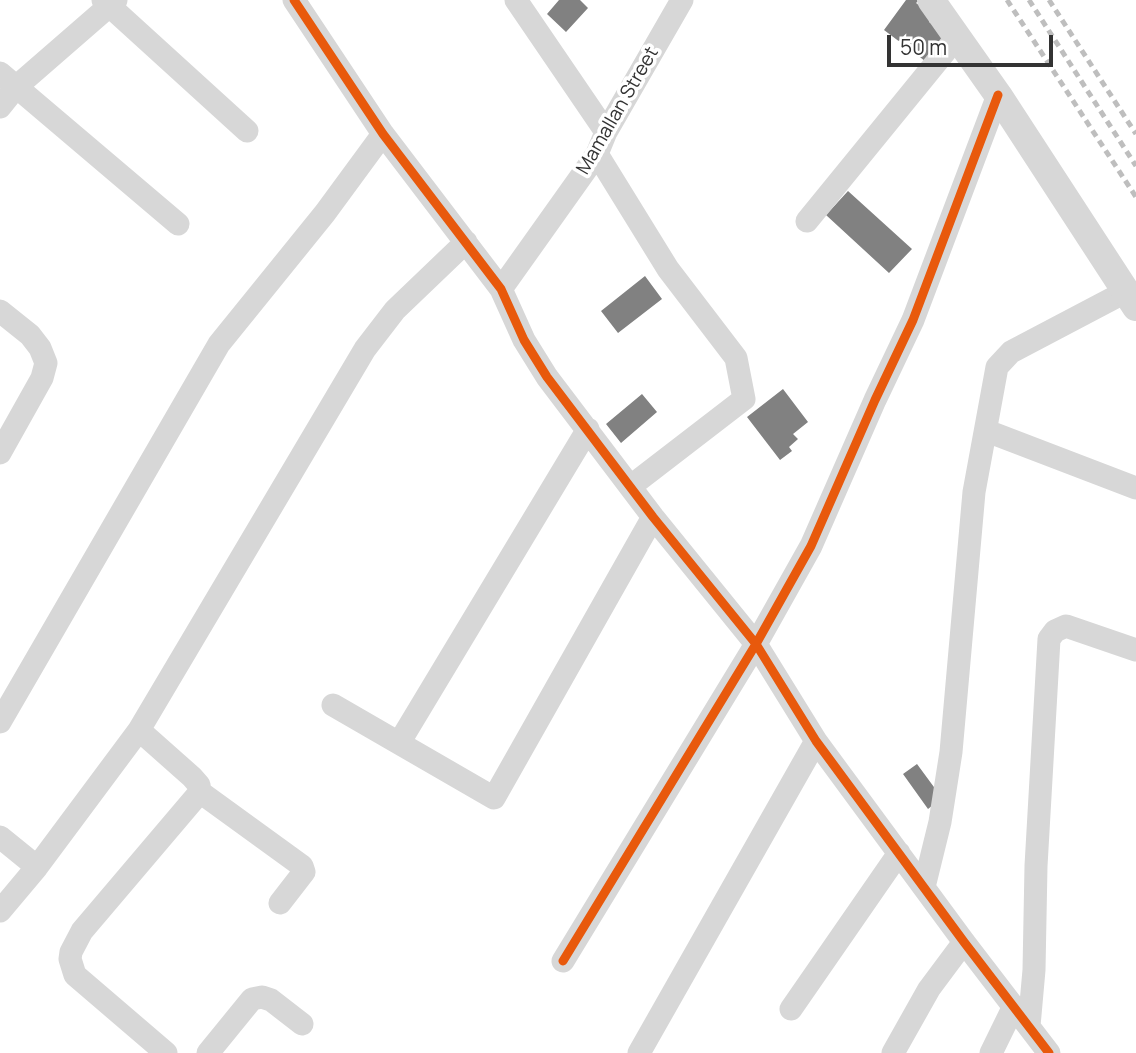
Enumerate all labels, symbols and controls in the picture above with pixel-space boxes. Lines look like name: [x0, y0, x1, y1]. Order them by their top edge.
scale bar: [891, 21, 1057, 65]
text: 50 m: [900, 33, 947, 61]
street label: Mamallan Street: [572, 43, 664, 179]

